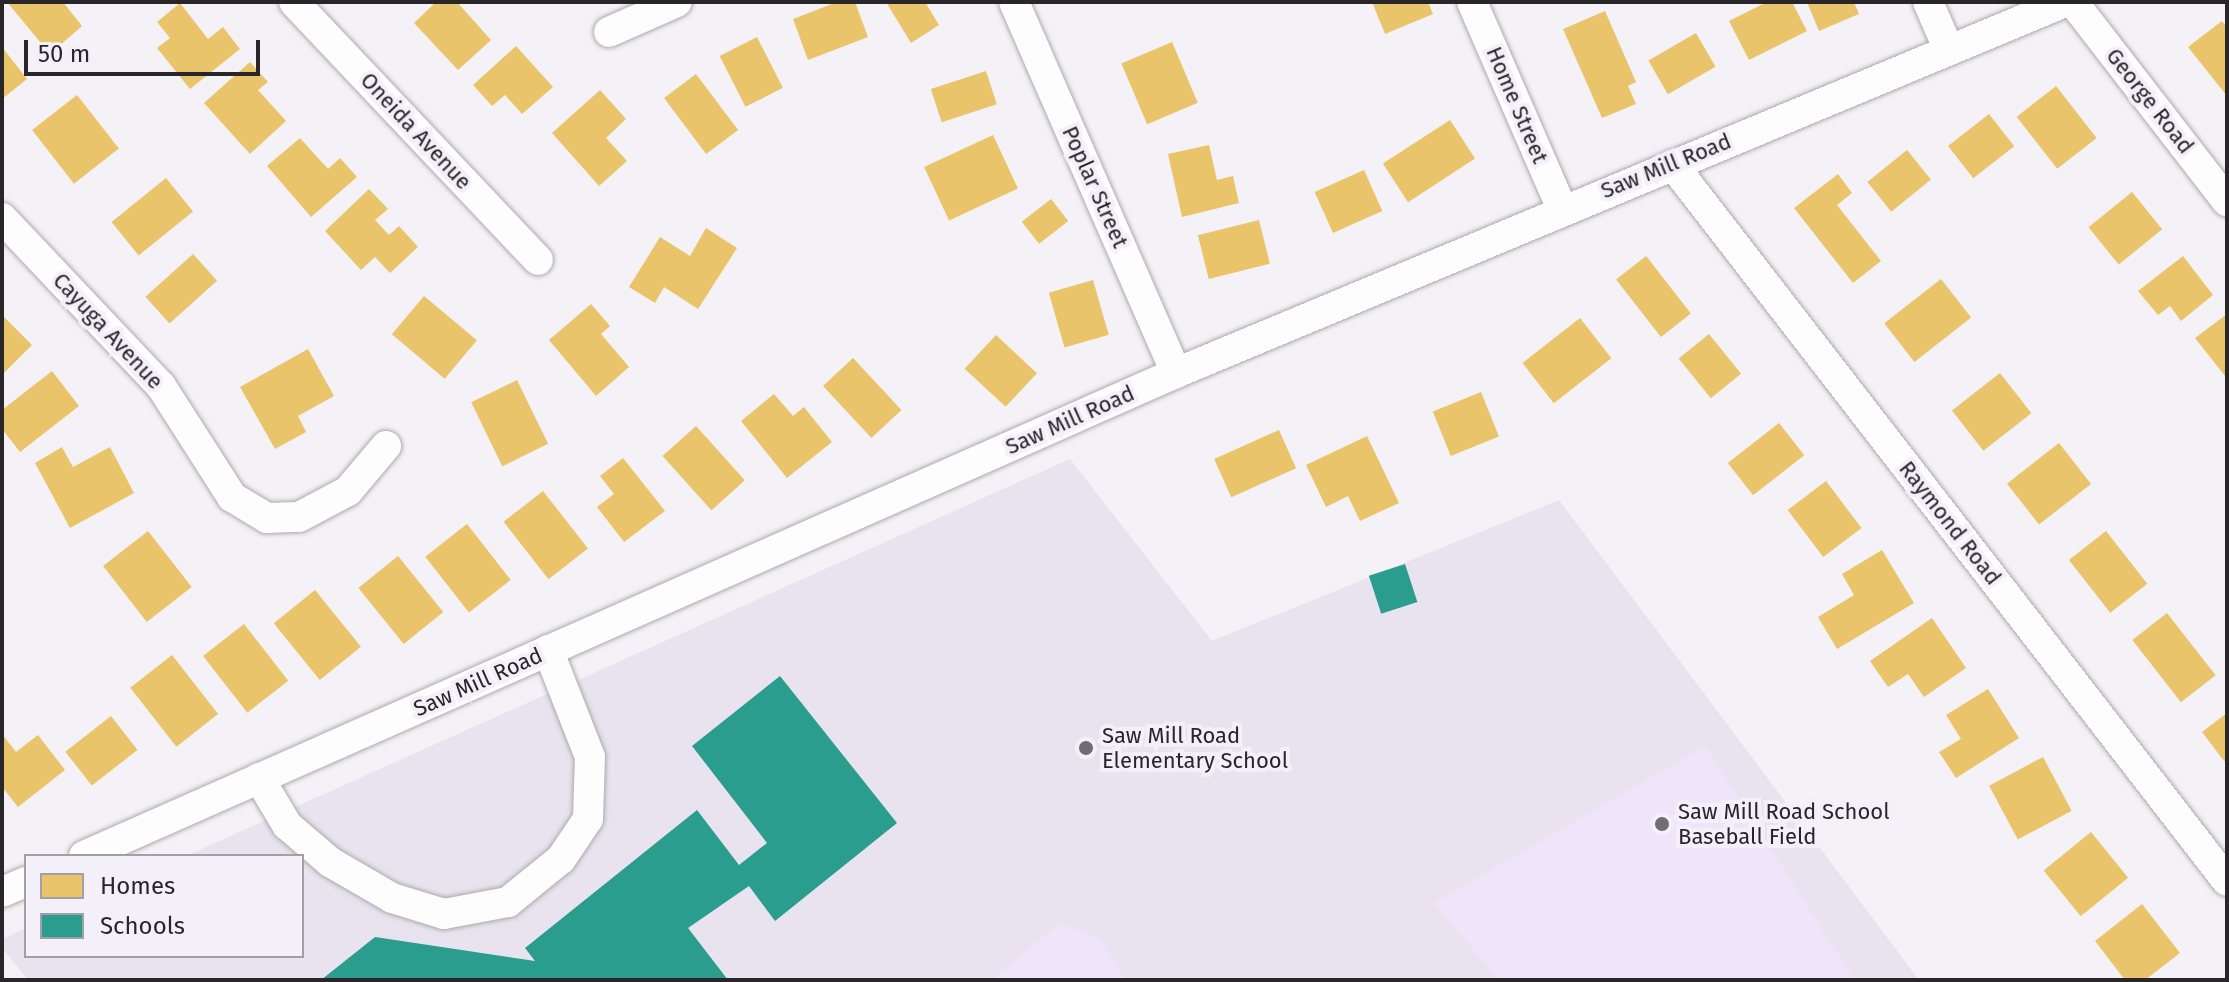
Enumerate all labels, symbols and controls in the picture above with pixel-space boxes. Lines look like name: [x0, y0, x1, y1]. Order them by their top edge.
scale bar: [28, 24, 264, 74]
text: 50 m: [38, 40, 90, 68]
street label: Home Street: [1481, 43, 1553, 167]
street label: George Road: [2101, 43, 2199, 159]
street label: Oneida Avenue: [355, 67, 477, 195]
street label: Poplar Street: [1056, 122, 1134, 252]
street label: Saw Mill Road: [1597, 128, 1735, 204]
street label: Cayuga Avenue: [47, 267, 169, 395]
street label: Saw Mill Road: [1001, 380, 1139, 460]
street label: Raymond Road: [1893, 456, 2007, 590]
street label: Saw Mill Road: [409, 642, 547, 722]
place label: Saw Mill Road Elementary School: [1102, 722, 1288, 774]
marker: Saw Mill Road Elementary School: [1077, 739, 1095, 757]
place label: Saw Mill Road School Baseball Field: [1678, 798, 1890, 850]
marker: Saw Mill Road School Baseball Field: [1653, 815, 1671, 833]
legend: [24, 854, 304, 958]
text: Homes: [100, 872, 175, 900]
text: Schools: [100, 912, 185, 940]

